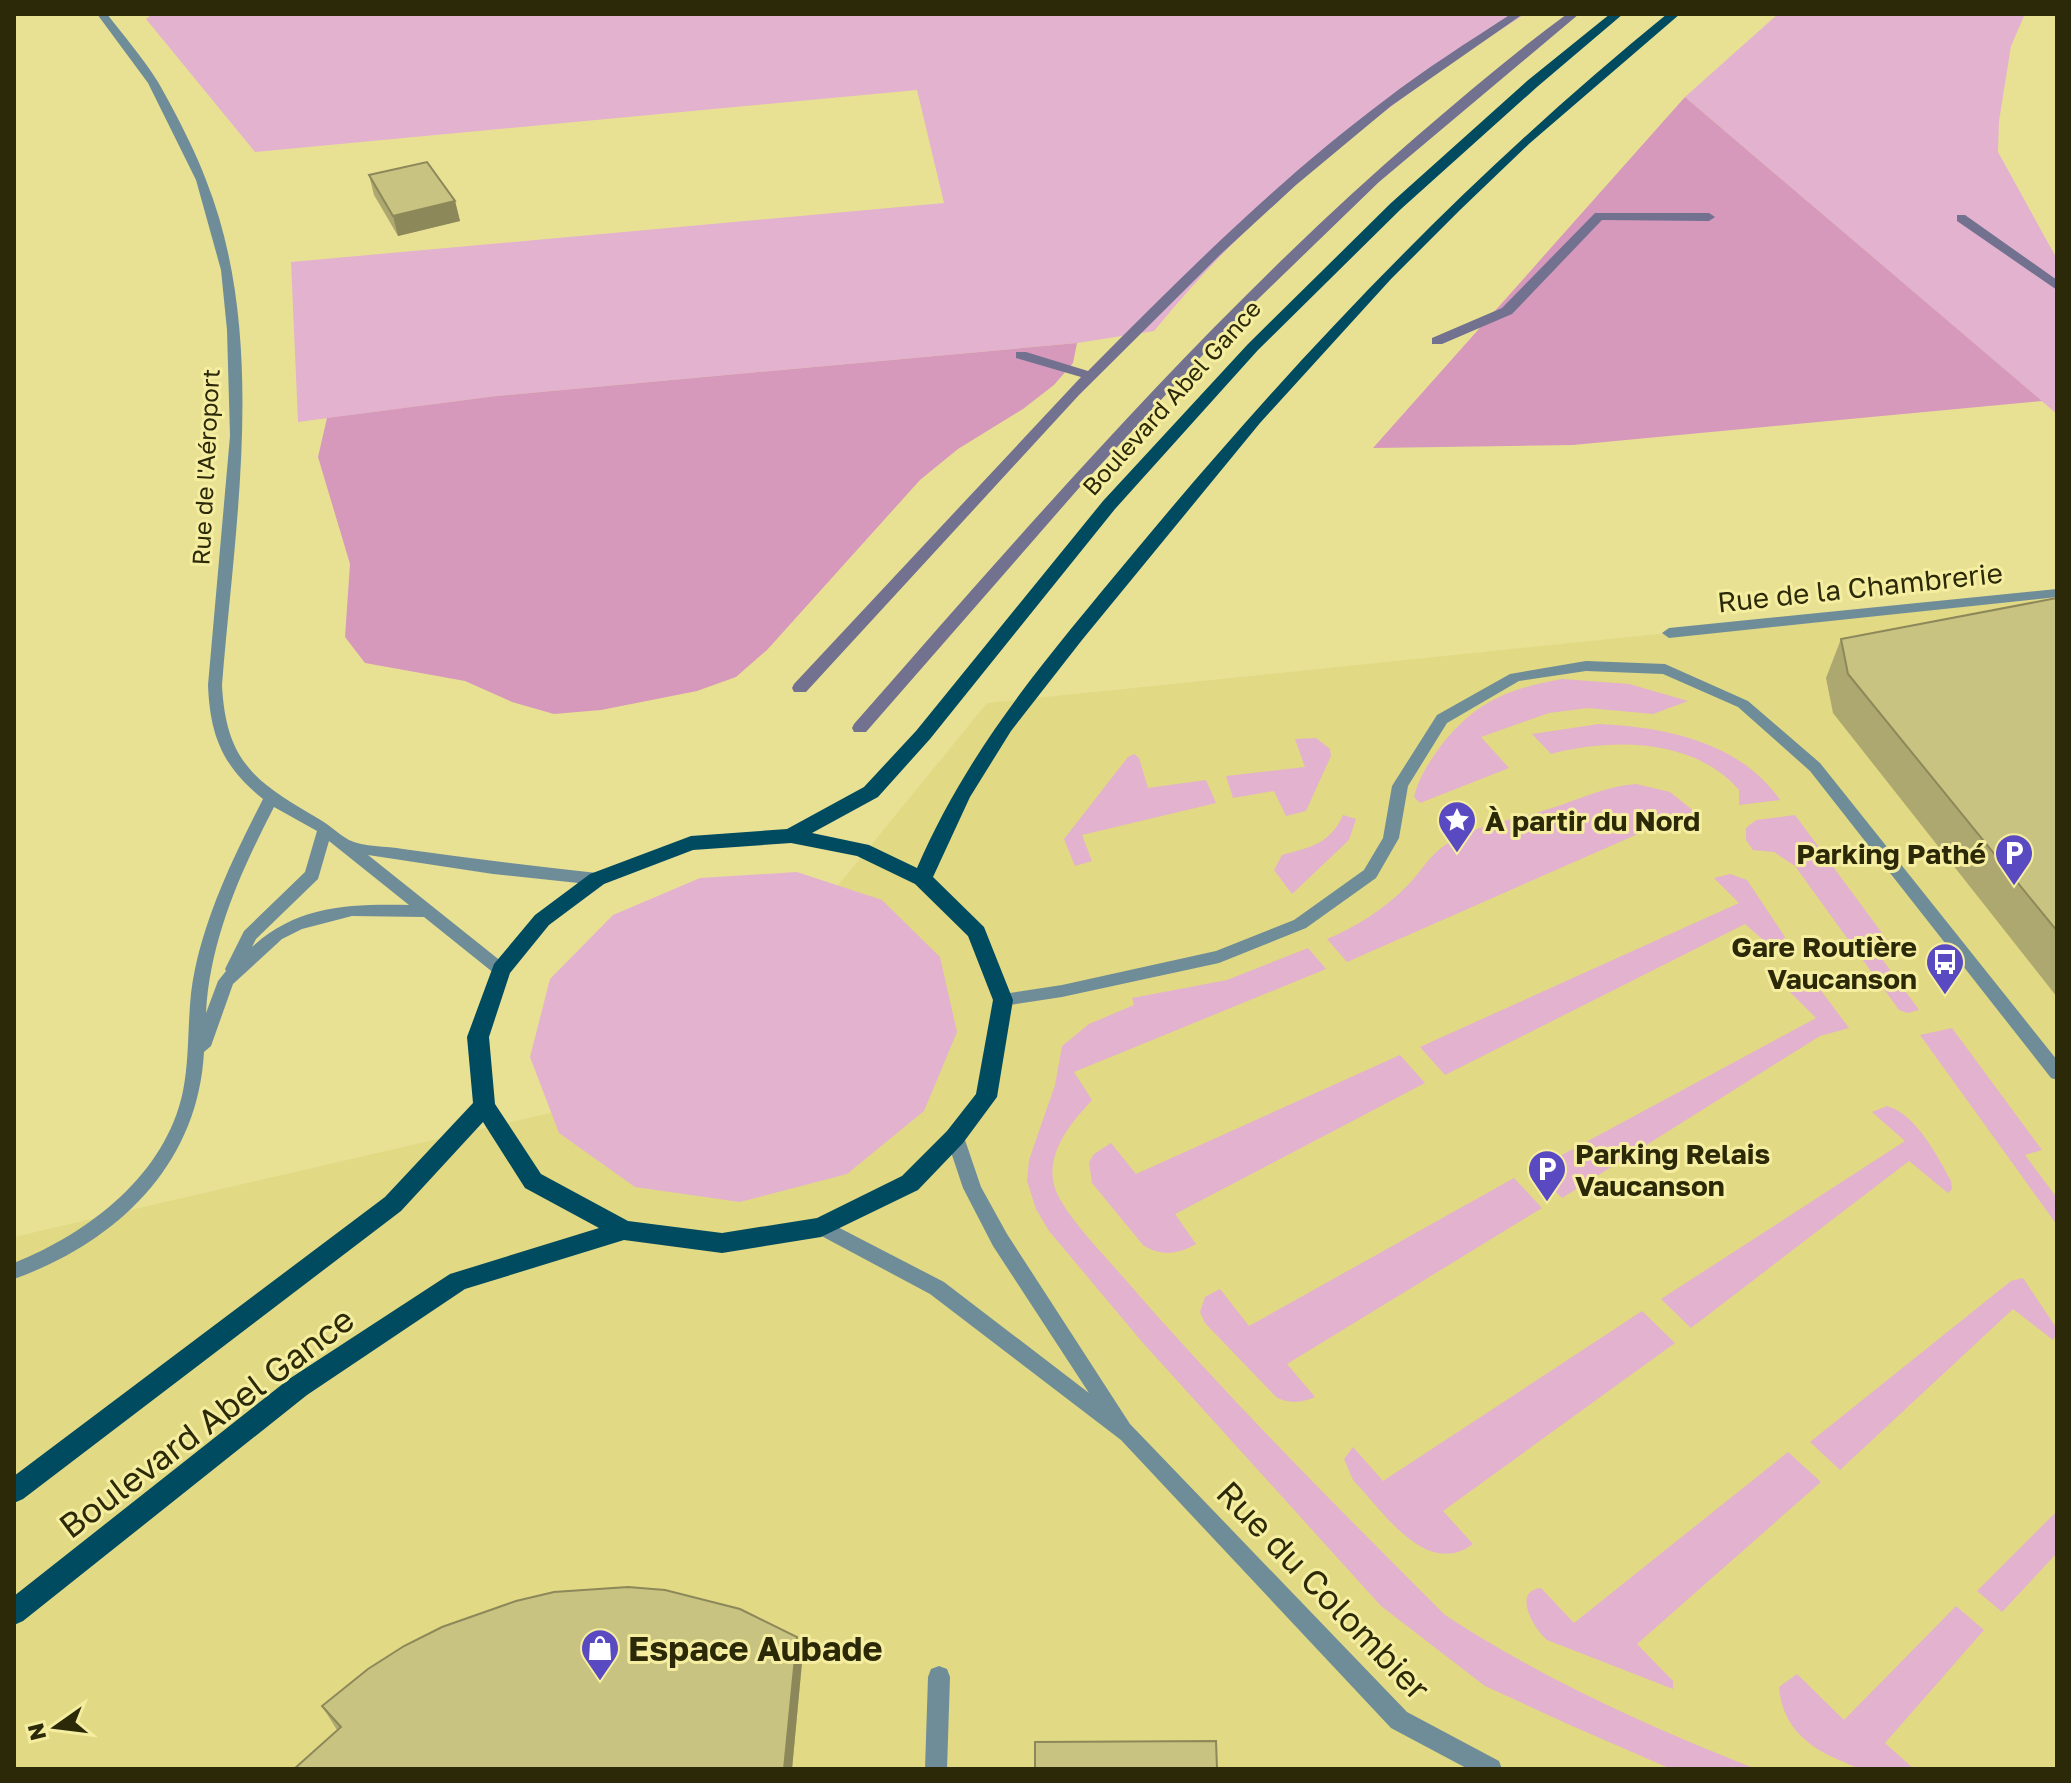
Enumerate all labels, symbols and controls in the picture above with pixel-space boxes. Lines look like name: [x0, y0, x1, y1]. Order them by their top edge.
street label: Boulevard Abel Gance: [1076, 293, 1266, 501]
street label: Rue de l'Aéroport: [185, 368, 225, 566]
street label: Rue de la Chambrerie: [1716, 556, 2004, 618]
place icon: À partir du Nord: [1436, 799, 1478, 854]
place label: À partir du Nord: [1485, 804, 1700, 837]
parking icon: Parking Pathé: [1993, 832, 2035, 887]
place label: Parking Pathé: [1796, 837, 1986, 870]
place label: Gare Routière Vaucanson: [1731, 930, 1917, 995]
bus stop icon: Gare Routière Vaucanson: [1924, 941, 1966, 996]
place label: Parking Relais Vaucanson: [1575, 1137, 1770, 1202]
parking icon: Parking Relais Vaucanson: [1526, 1148, 1568, 1203]
street label: Boulevard Abel Gance: [51, 1298, 361, 1546]
street label: Rue du Colombier: [1209, 1472, 1439, 1708]
shop icon: Espace Aubade: [579, 1627, 621, 1682]
place label: Espace Aubade: [628, 1628, 882, 1668]
north arrow: [16, 1687, 96, 1767]
text: N: [21, 1721, 51, 1743]

